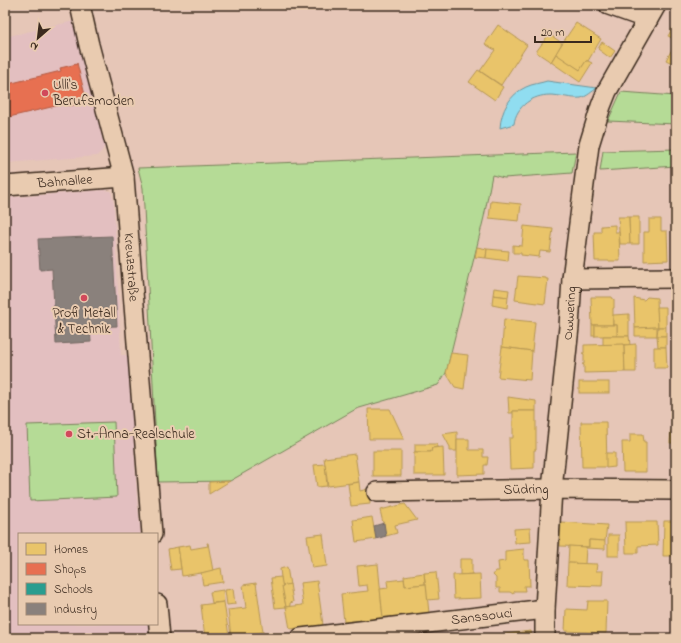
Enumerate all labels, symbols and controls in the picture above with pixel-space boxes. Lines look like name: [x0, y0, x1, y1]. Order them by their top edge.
north arrow: [18, 18, 58, 58]
scale bar: [535, 18, 591, 44]
text: 20 m: [541, 24, 564, 42]
text: N: [27, 37, 41, 55]
place label: Ulli's Berufsmoden: [52, 75, 134, 112]
marker: Ulli's Berufsmoden: [40, 88, 50, 98]
street label: Bahnallee: [35, 169, 94, 194]
street label: Kreuzstraße: [118, 232, 144, 303]
street label: Owwering: [557, 286, 583, 341]
marker: Profi Metall & Technik: [79, 293, 89, 303]
place label: Profi Metall & Technik: [52, 303, 116, 340]
place label: St.-Anna-Realschule: [77, 424, 195, 445]
marker: St.-Anna-Realschule: [64, 429, 74, 439]
street label: Südring: [503, 479, 549, 501]
legend: [18, 533, 158, 625]
text: Homes: [54, 541, 88, 559]
text: Shops: [54, 561, 86, 579]
text: Schools: [54, 581, 93, 599]
text: Industry: [54, 601, 97, 620]
street label: Sanssouci: [450, 602, 514, 631]

